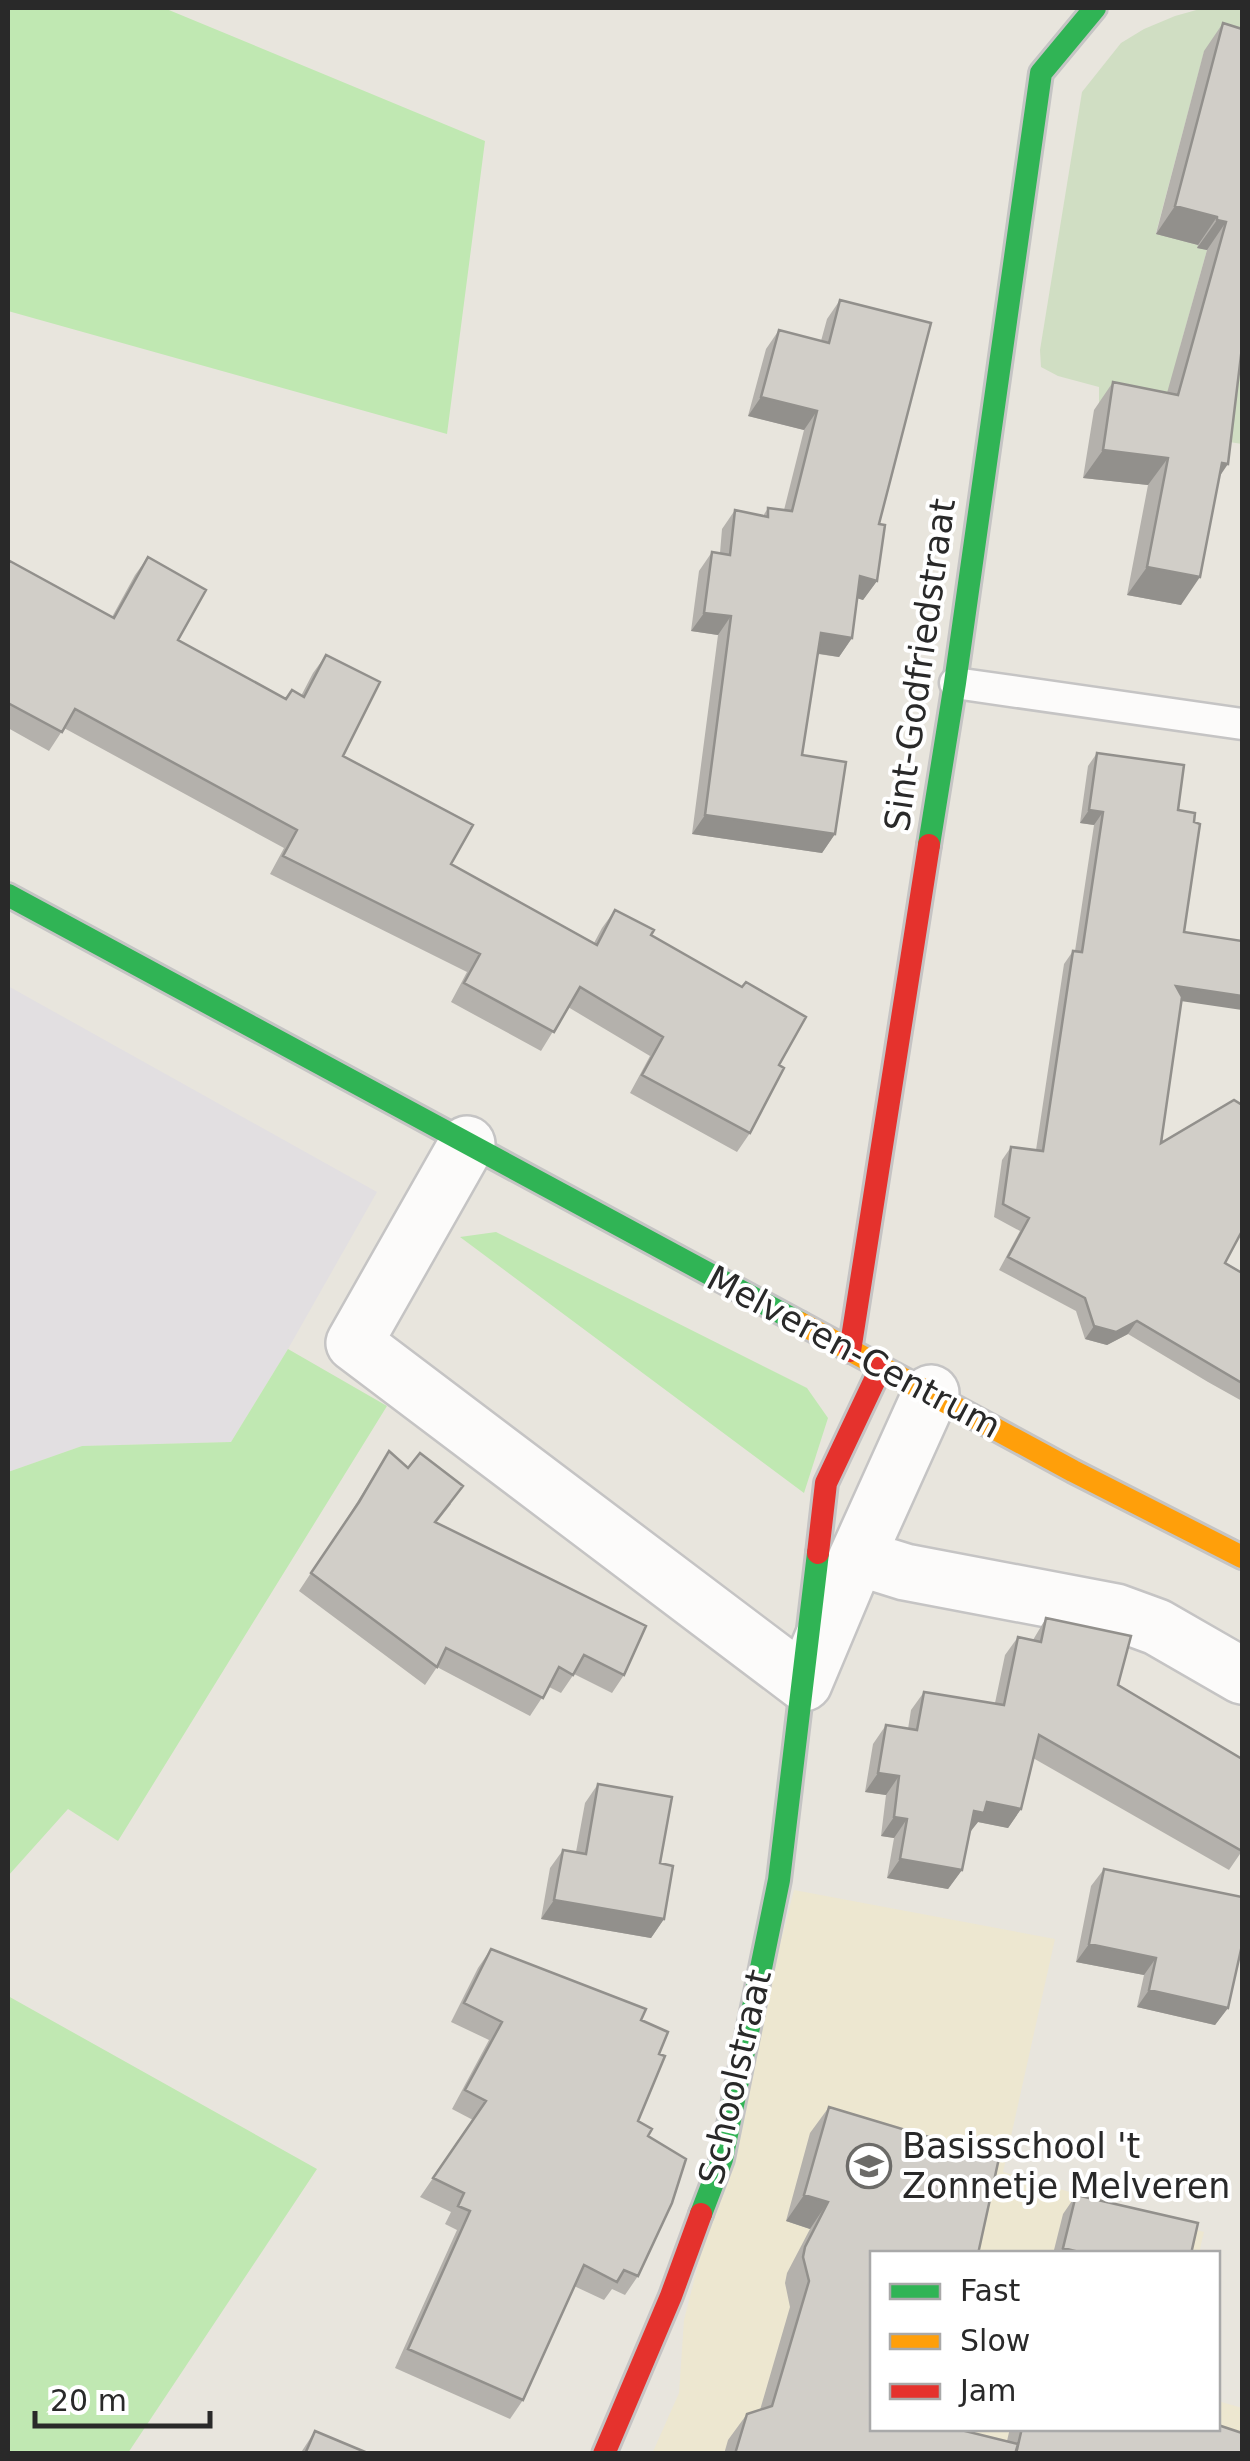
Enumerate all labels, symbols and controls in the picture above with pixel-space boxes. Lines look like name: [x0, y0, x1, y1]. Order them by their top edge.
street label: Sint-Godfriedstraat: [877, 496, 963, 834]
street label: Melveren-Centrum: [701, 1258, 1007, 1446]
street label: Schoolstraat: [691, 1966, 779, 2188]
place label: Basisschool 't Zonnetje Melveren: [902, 2126, 1230, 2206]
school or university icon: Basisschool 't Zonnetje Melveren: [846, 2143, 892, 2189]
legend: [870, 2251, 1220, 2431]
text: Fast: [960, 2273, 1021, 2308]
text: Slow: [960, 2323, 1030, 2358]
scale bar: [35, 2366, 210, 2428]
text: Jam: [958, 2373, 1016, 2408]
text: 20 m: [50, 2383, 127, 2418]

